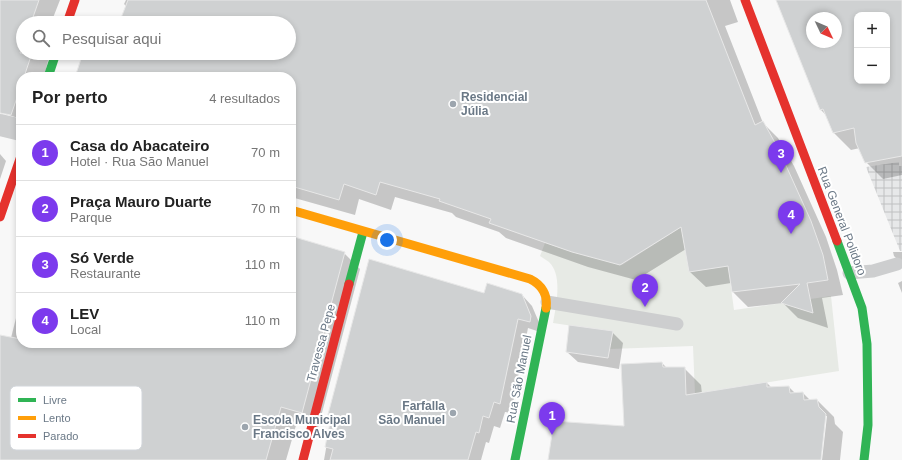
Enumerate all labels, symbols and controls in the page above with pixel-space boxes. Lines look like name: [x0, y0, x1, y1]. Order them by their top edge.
north arrow: [806, 12, 842, 48]
map controls: [854, 12, 890, 84]
button: +: [854, 12, 890, 48]
search box: [16, 16, 296, 60]
icon: search: [30, 27, 52, 49]
text: Pesquisar aqui: [62, 30, 161, 47]
button: −: [854, 48, 890, 84]
text: Por perto: [32, 88, 108, 107]
place label: Residencial Júlia: [461, 90, 528, 118]
text: 4 resultados: [209, 91, 280, 106]
marker: Residencial Júlia: [448, 99, 458, 109]
text: Casa do Abacateiro: [70, 137, 210, 154]
pin: 3: [768, 140, 794, 173]
text: 1: [41, 145, 49, 160]
text: 70 m: [251, 145, 280, 160]
text: Hotel · Rua São Manuel: [70, 154, 209, 169]
street label: Rua General Polidoro: [815, 165, 869, 278]
text: Praça Mauro Duarte: [70, 193, 212, 210]
text: 2: [41, 201, 49, 216]
text: 70 m: [251, 201, 280, 216]
pin: 4: [778, 201, 804, 234]
text: Parque: [70, 210, 112, 225]
your location: [377, 230, 397, 250]
text: Só Verde: [70, 249, 134, 266]
text: 3: [41, 257, 49, 272]
text: 110 m: [245, 257, 280, 272]
text: Restaurante: [70, 266, 141, 281]
pin: 2: [632, 274, 658, 307]
street label: Travessa Pepe: [304, 302, 338, 384]
text: LEV: [70, 305, 99, 322]
text: 4: [41, 313, 49, 328]
text: 110 m: [245, 313, 280, 328]
text: Local: [70, 322, 101, 337]
street label: Rua São Manuel: [504, 334, 534, 424]
legend: [10, 386, 142, 450]
text: Livre: [43, 394, 67, 406]
place label: Farfalla São Manuel: [378, 399, 445, 427]
pin: 1: [539, 402, 565, 435]
marker: Farfalla São Manuel: [448, 408, 458, 418]
text: Lento: [43, 412, 71, 424]
place label: Escola Municipal Francisco Alves: [253, 413, 350, 441]
marker: Escola Municipal Francisco Alves: [240, 422, 250, 432]
text: Parado: [43, 430, 78, 442]

